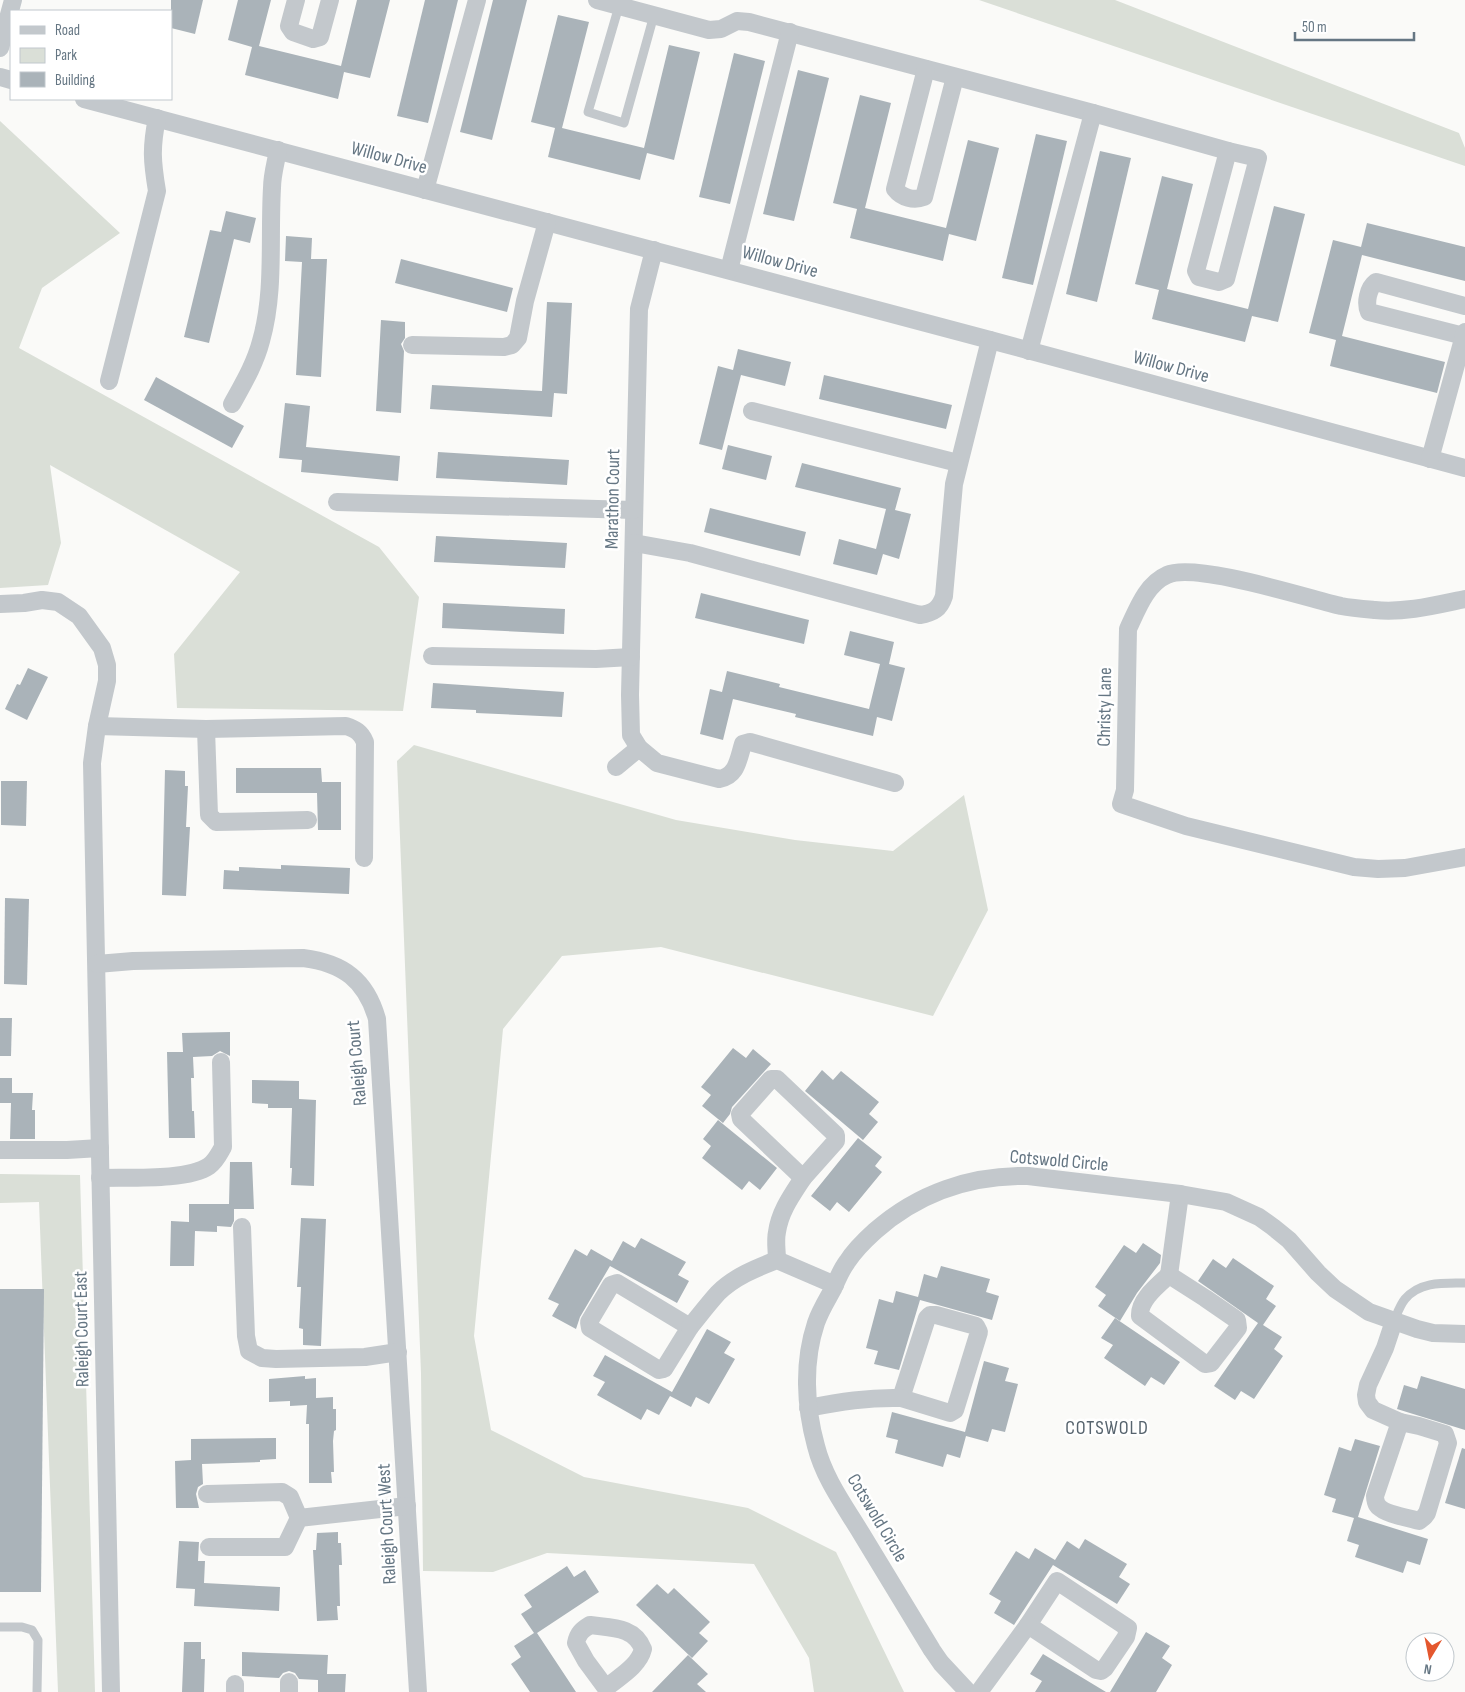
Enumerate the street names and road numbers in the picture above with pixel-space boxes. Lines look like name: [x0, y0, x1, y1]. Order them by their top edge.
street label: Willow Drive: [349, 137, 429, 179]
street label: Willow Drive: [740, 241, 820, 283]
street label: Willow Drive: [1131, 346, 1211, 388]
street label: Marathon Court: [601, 448, 625, 549]
street label: Christy Lane: [1093, 667, 1117, 747]
street label: Raleigh Court: [342, 1019, 372, 1107]
street label: Cotswold Circle: [1009, 1145, 1109, 1177]
street label: Raleigh Court East: [69, 1271, 95, 1387]
street label: Raleigh Court West: [372, 1463, 402, 1585]
street label: Cotswold Circle: [842, 1470, 912, 1566]

